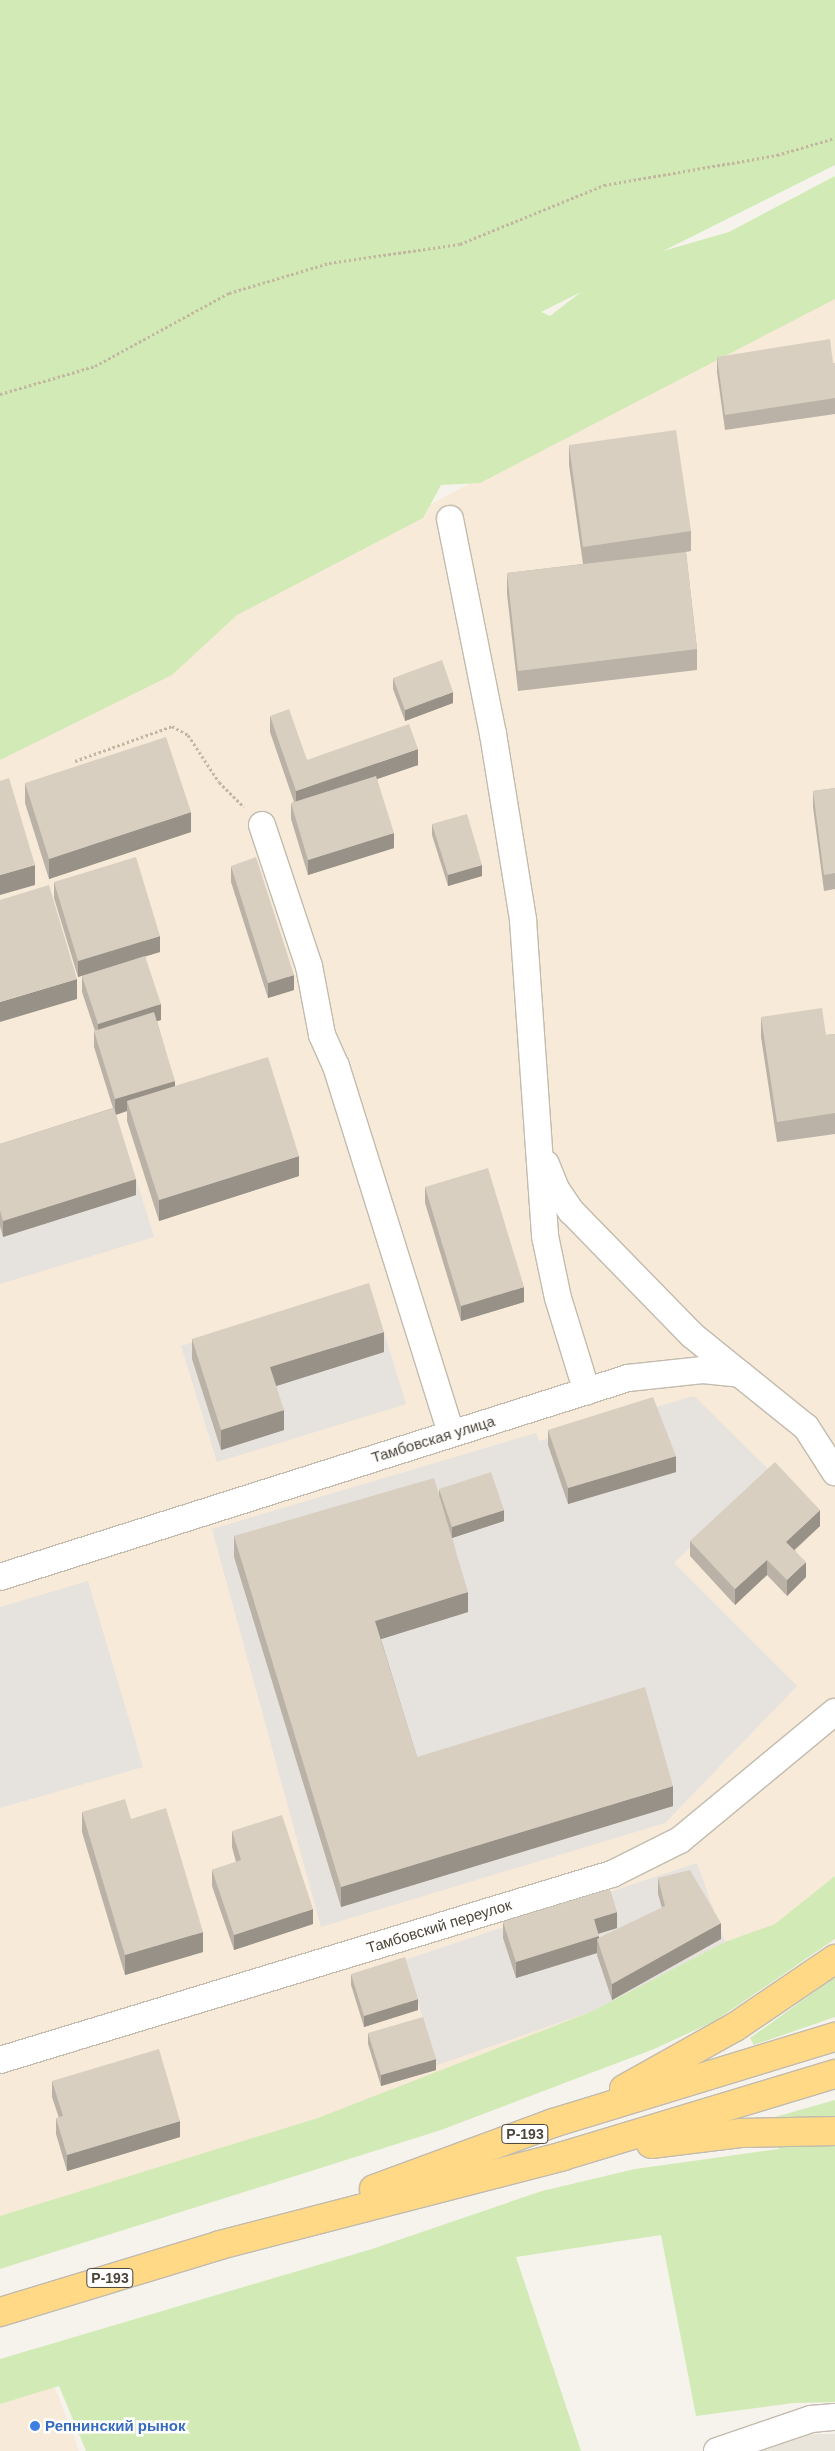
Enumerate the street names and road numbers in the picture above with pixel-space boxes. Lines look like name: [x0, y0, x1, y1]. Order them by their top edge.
street label: Тамбовская улица: [369, 1412, 497, 1466]
street label: Тамбовский переулок: [364, 1895, 514, 1957]
road number: Р-193: [501, 2122, 549, 2146]
road number: Р-193: [86, 2266, 134, 2290]

